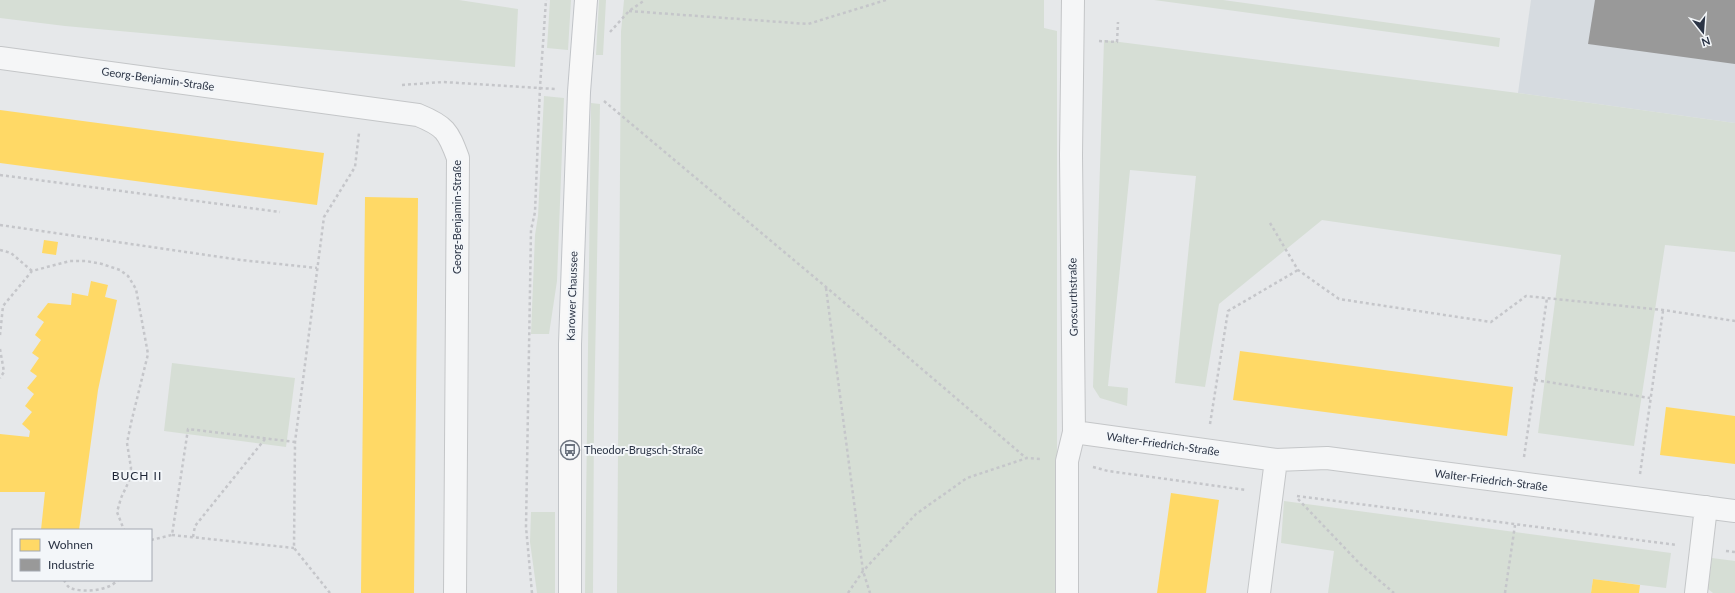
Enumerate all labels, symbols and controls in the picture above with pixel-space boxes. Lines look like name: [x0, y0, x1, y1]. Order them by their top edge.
north arrow: [1683, 12, 1723, 52]
text: N: [1700, 35, 1712, 49]
street label: Georg-Benjamin-Straße: [101, 64, 216, 93]
street label: Georg-Benjamin-Straße: [450, 160, 463, 274]
street label: Karower Chaussee: [563, 251, 580, 341]
street label: Groscurthstraße: [1065, 257, 1080, 336]
street label: Walter-Friedrich-Straße: [1106, 429, 1221, 458]
bus stop icon: Theodor-Brugsch-Straße: [559, 439, 581, 461]
place label: Theodor-Brugsch-Straße: [584, 443, 703, 456]
street label: Walter-Friedrich-Straße: [1434, 466, 1549, 493]
district label: BUCH II: [112, 468, 162, 483]
legend: [12, 529, 152, 581]
text: Wohnen: [48, 537, 93, 552]
text: Industrie: [48, 557, 94, 572]

